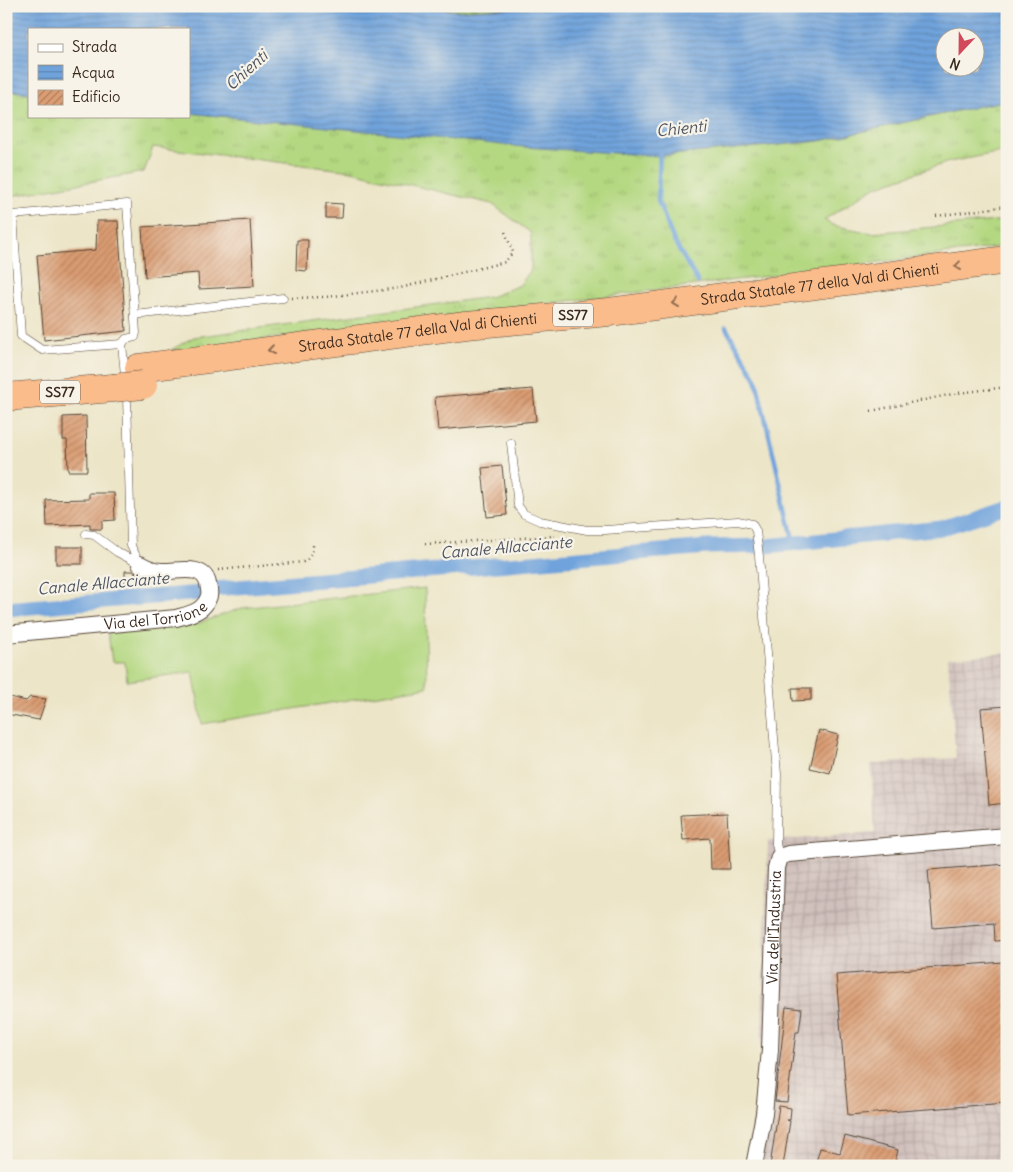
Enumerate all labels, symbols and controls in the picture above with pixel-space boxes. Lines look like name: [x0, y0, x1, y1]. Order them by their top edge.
legend: [28, 28, 190, 118]
north arrow: [936, 28, 986, 78]
text: Strada: [72, 37, 117, 56]
water label: Chienti: [221, 44, 273, 94]
text: N: [947, 54, 963, 74]
text: Acqua: [72, 63, 115, 82]
text: Edificio: [72, 87, 120, 106]
water label: Chienti: [655, 115, 709, 141]
street label: Strada Statale 77 della Val di Chienti: [699, 259, 940, 309]
one-way arrow: [954, 260, 962, 271]
one-way arrow: [671, 297, 679, 308]
road number: SS77: [553, 304, 593, 326]
street label: Strada Statale 77 della Val di Chienti: [297, 309, 538, 356]
one-way arrow: [267, 345, 275, 355]
road number: SS77: [40, 381, 80, 404]
water label: Canale Allacciante: [439, 531, 574, 563]
water label: Canale Allacciante: [36, 567, 171, 599]
street label: Via del Torrione: [103, 597, 211, 634]
street label: Via dell'Industria: [762, 870, 785, 985]

